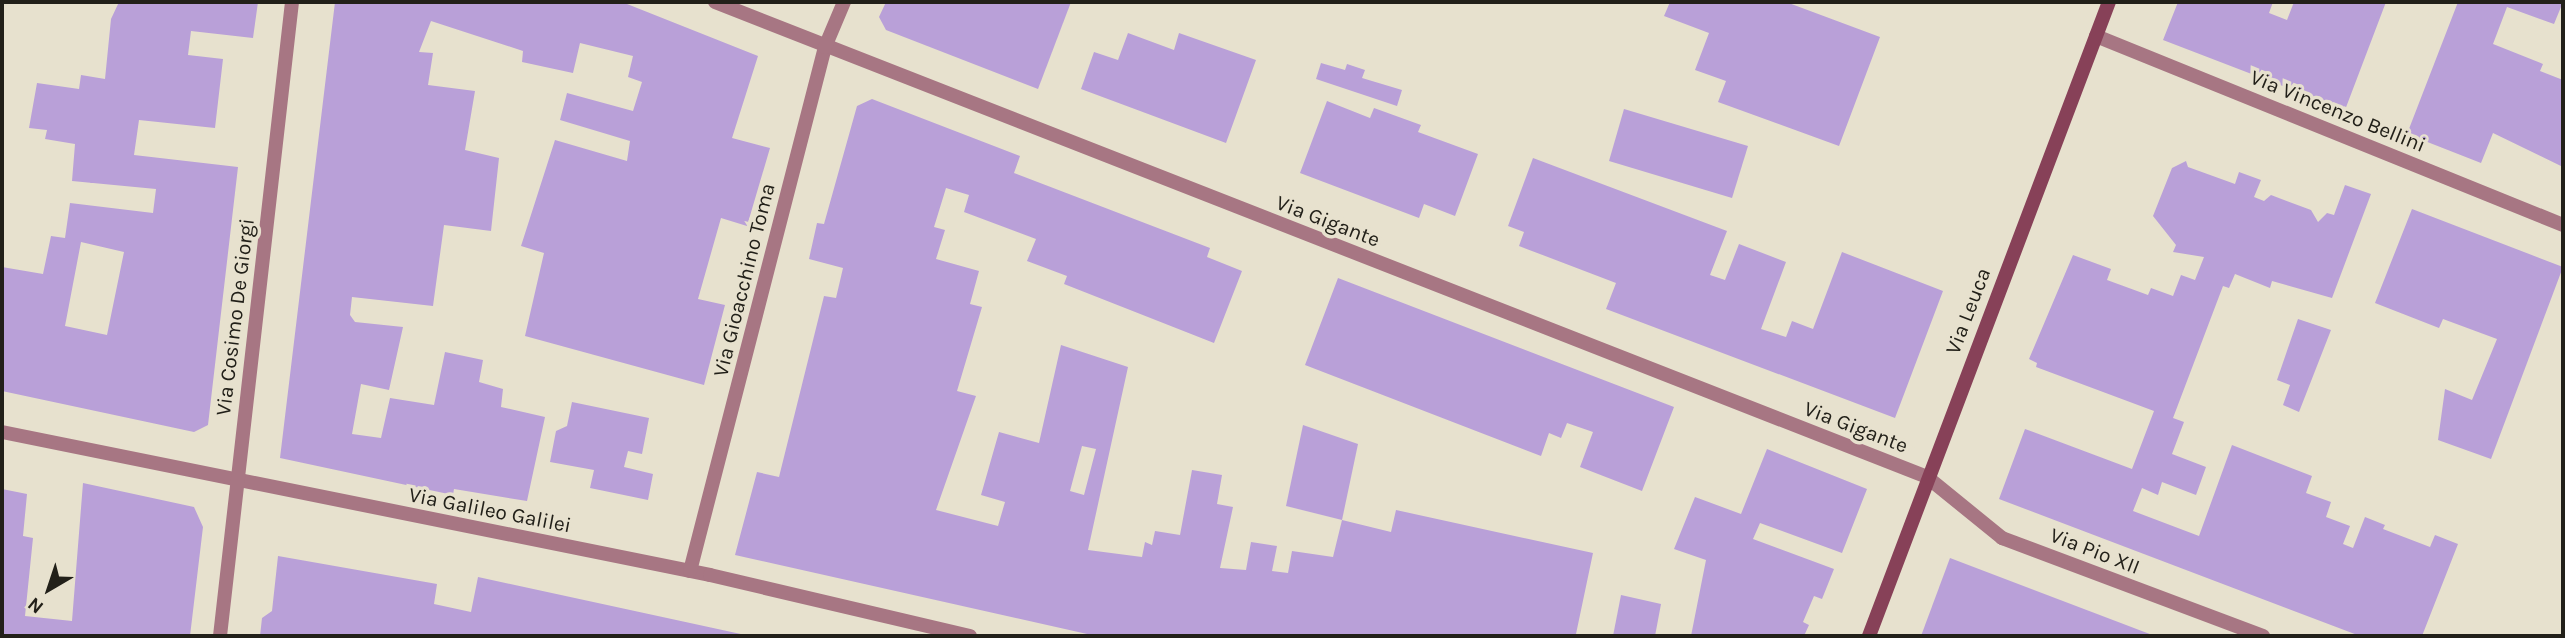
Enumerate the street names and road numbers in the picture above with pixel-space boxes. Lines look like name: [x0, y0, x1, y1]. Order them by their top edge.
street label: Via Vincenzo Bellini: [2247, 64, 2429, 158]
street label: Via Gioacchino Toma: [708, 181, 780, 379]
street label: Via Gigante: [1273, 190, 1383, 252]
street label: Via Cosimo De Giorgi: [210, 217, 260, 417]
street label: Via Leuca: [1940, 264, 1996, 358]
street label: Via Gigante: [1801, 396, 1911, 458]
street label: Via Galileo Galilei: [407, 482, 573, 538]
street label: Via Pio XII: [2047, 522, 2143, 580]

